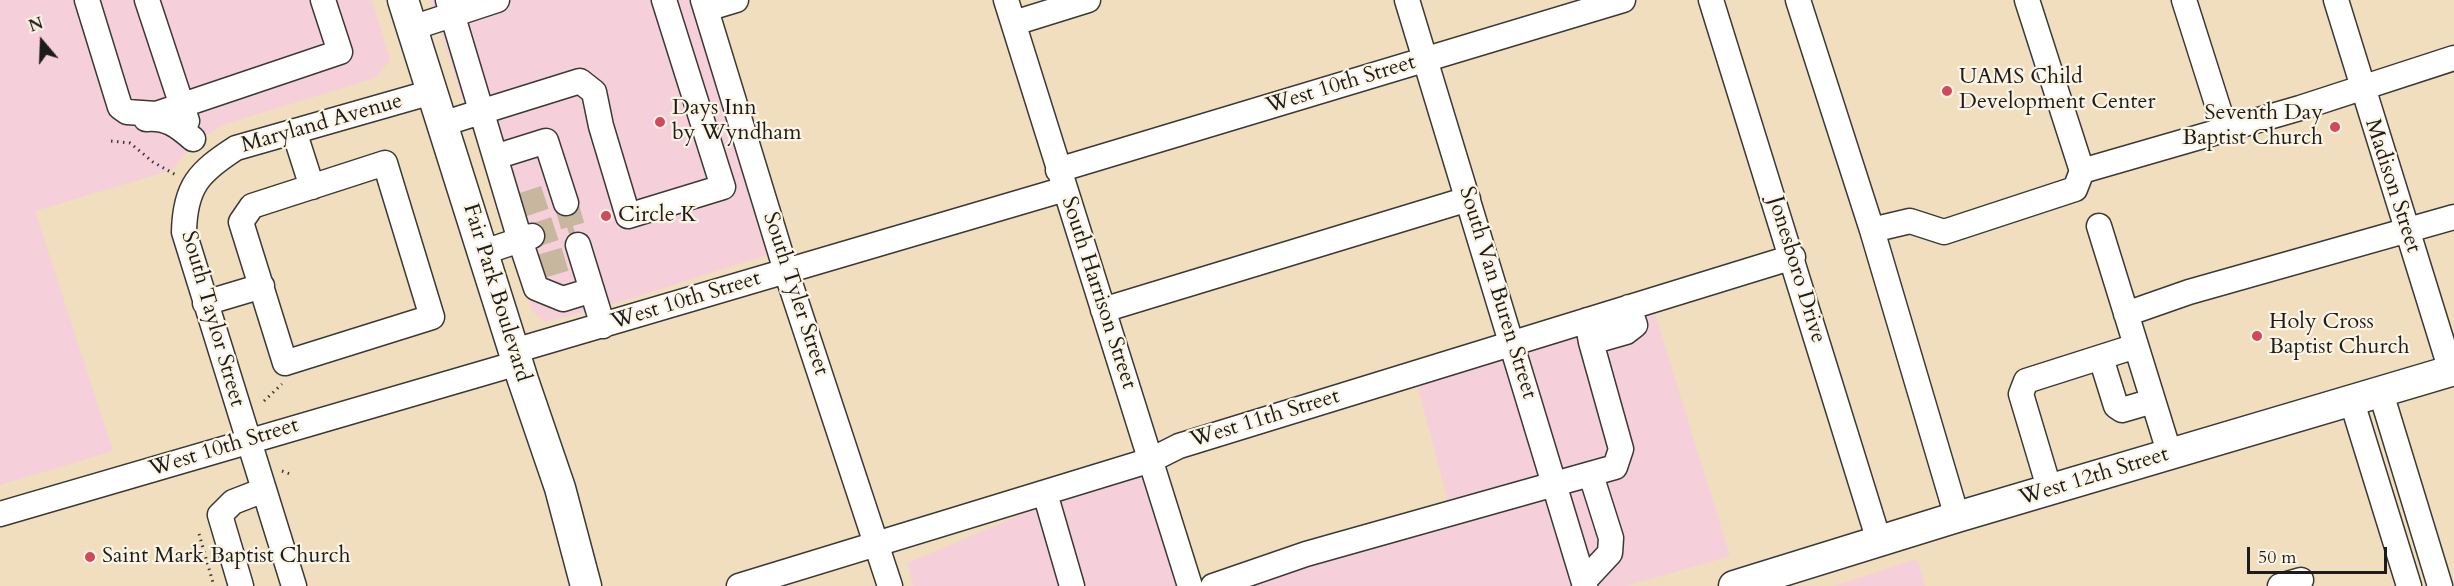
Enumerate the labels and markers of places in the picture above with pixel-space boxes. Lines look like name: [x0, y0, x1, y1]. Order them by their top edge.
place label: UAMS Child Development Center: [1959, 65, 2155, 116]
marker: UAMS Child Development Center: [1940, 84, 1954, 98]
place label: Days Inn by Wyndham: [672, 96, 802, 148]
place label: Seventh Day Baptist Church: [2182, 101, 2323, 152]
marker: Days Inn by Wyndham: [653, 115, 667, 129]
marker: Seventh Day Baptist Church: [2328, 120, 2342, 134]
place label: Circle K: [618, 203, 697, 229]
marker: Circle K: [599, 209, 613, 223]
place label: Holy Cross Baptist Church: [2269, 310, 2410, 362]
marker: Holy Cross Baptist Church: [2250, 329, 2264, 343]
place label: Saint Mark Baptist Church: [102, 544, 351, 570]
marker: Saint Mark Baptist Church: [83, 550, 97, 564]

